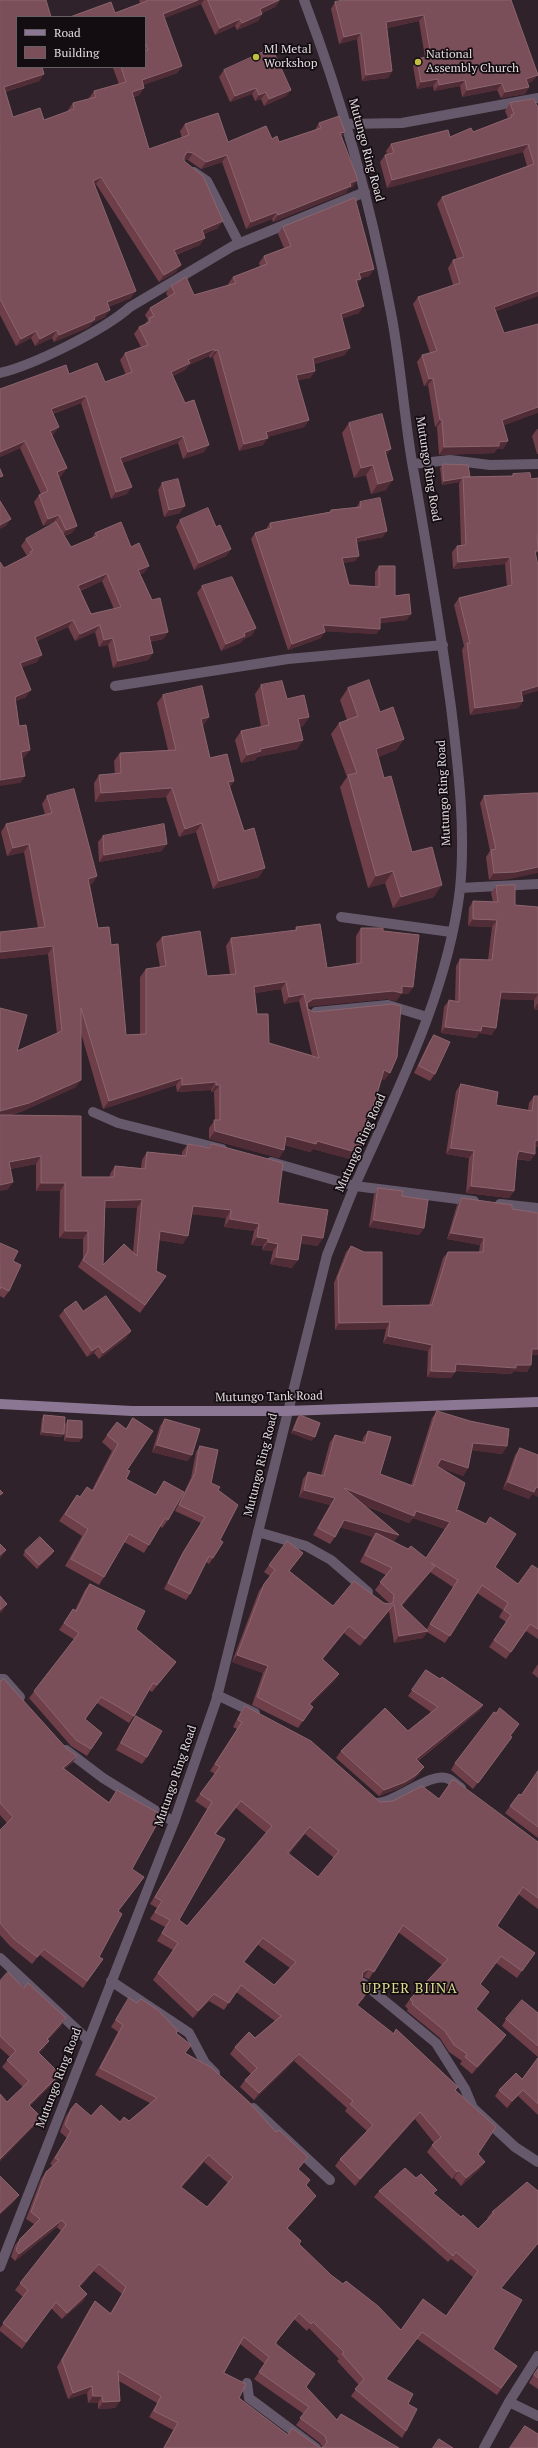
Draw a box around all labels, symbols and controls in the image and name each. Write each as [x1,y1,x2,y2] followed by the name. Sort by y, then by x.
[16,16,146,68] legend
[54,25,81,40] text: Road
[264,43,318,71] place label: Ml Metal Workshop
[54,45,99,60] text: Building
[426,48,519,76] place label: National Assembly Church
[251,52,261,62] marker: Ml Metal Workshop
[413,57,423,67] marker: National Assembly Church
[345,97,387,203] street label: Mutungo Ring Road
[413,416,443,522] street label: Mutungo Ring Road
[434,740,454,846] street label: Mutungo Ring Road
[333,1092,389,1194] street label: Mutungo Ring Road
[215,1389,323,1405] street label: Mutungo Tank Road
[241,1412,281,1518] street label: Mutungo Ring Road
[152,1724,200,1828] street label: Mutungo Ring Road
[362,1981,458,1997] district label: UPPER BIINA
[33,2026,85,2130] street label: Mutungo Ring Road

